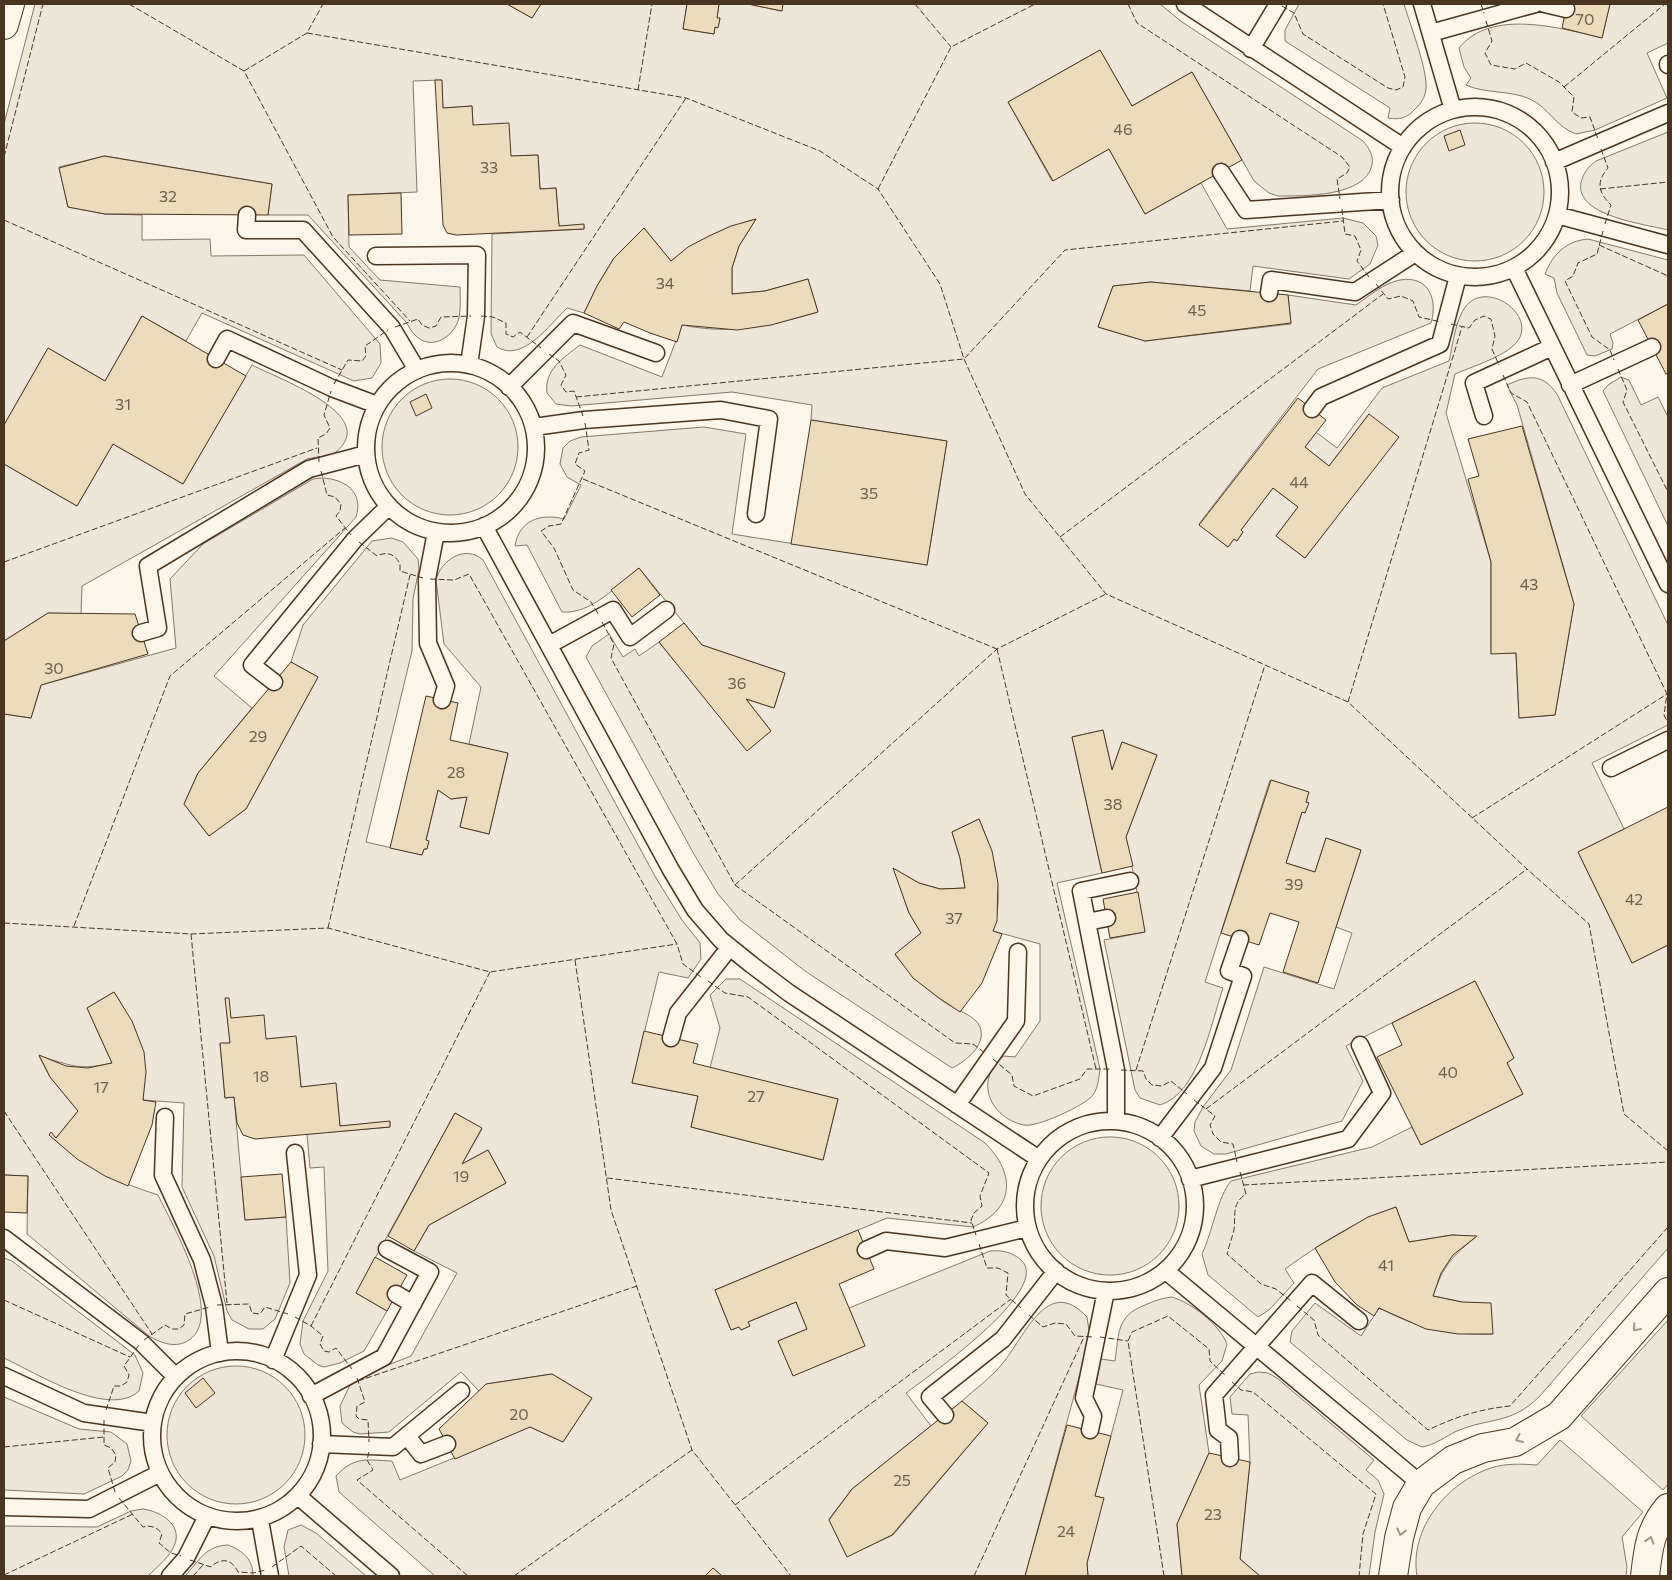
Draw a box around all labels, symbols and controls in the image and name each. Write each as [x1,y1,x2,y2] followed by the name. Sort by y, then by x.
[1576,9,1594,28] house number: 70
[1113,119,1133,138] house number: 46
[480,157,498,176] house number: 33
[159,186,177,205] house number: 32
[656,273,675,292] house number: 34
[1188,300,1206,319] house number: 45
[115,394,131,413] house number: 31
[1289,472,1309,491] house number: 44
[860,483,878,502] house number: 35
[1520,574,1538,593] house number: 43
[44,658,64,677] house number: 30
[728,673,746,692] house number: 36
[249,726,267,745] house number: 29
[447,762,465,781] house number: 28
[1104,794,1122,813] house number: 38
[1285,874,1303,893] house number: 39
[1625,889,1643,908] house number: 42
[945,908,963,927] house number: 37
[1438,1062,1458,1081] house number: 40
[253,1066,269,1085] house number: 18
[93,1077,109,1096] house number: 17
[747,1086,765,1105] house number: 27
[453,1166,469,1185] house number: 19
[1378,1255,1394,1274] house number: 41
[1633,1323,1642,1332] one-way arrow
[509,1404,529,1423] house number: 20
[1515,1432,1524,1443] one-way arrow
[893,1470,911,1489] house number: 25
[1204,1504,1222,1523] house number: 23
[1057,1521,1075,1540] house number: 24
[1396,1527,1407,1536] one-way arrow
[1645,1536,1655,1545] one-way arrow

